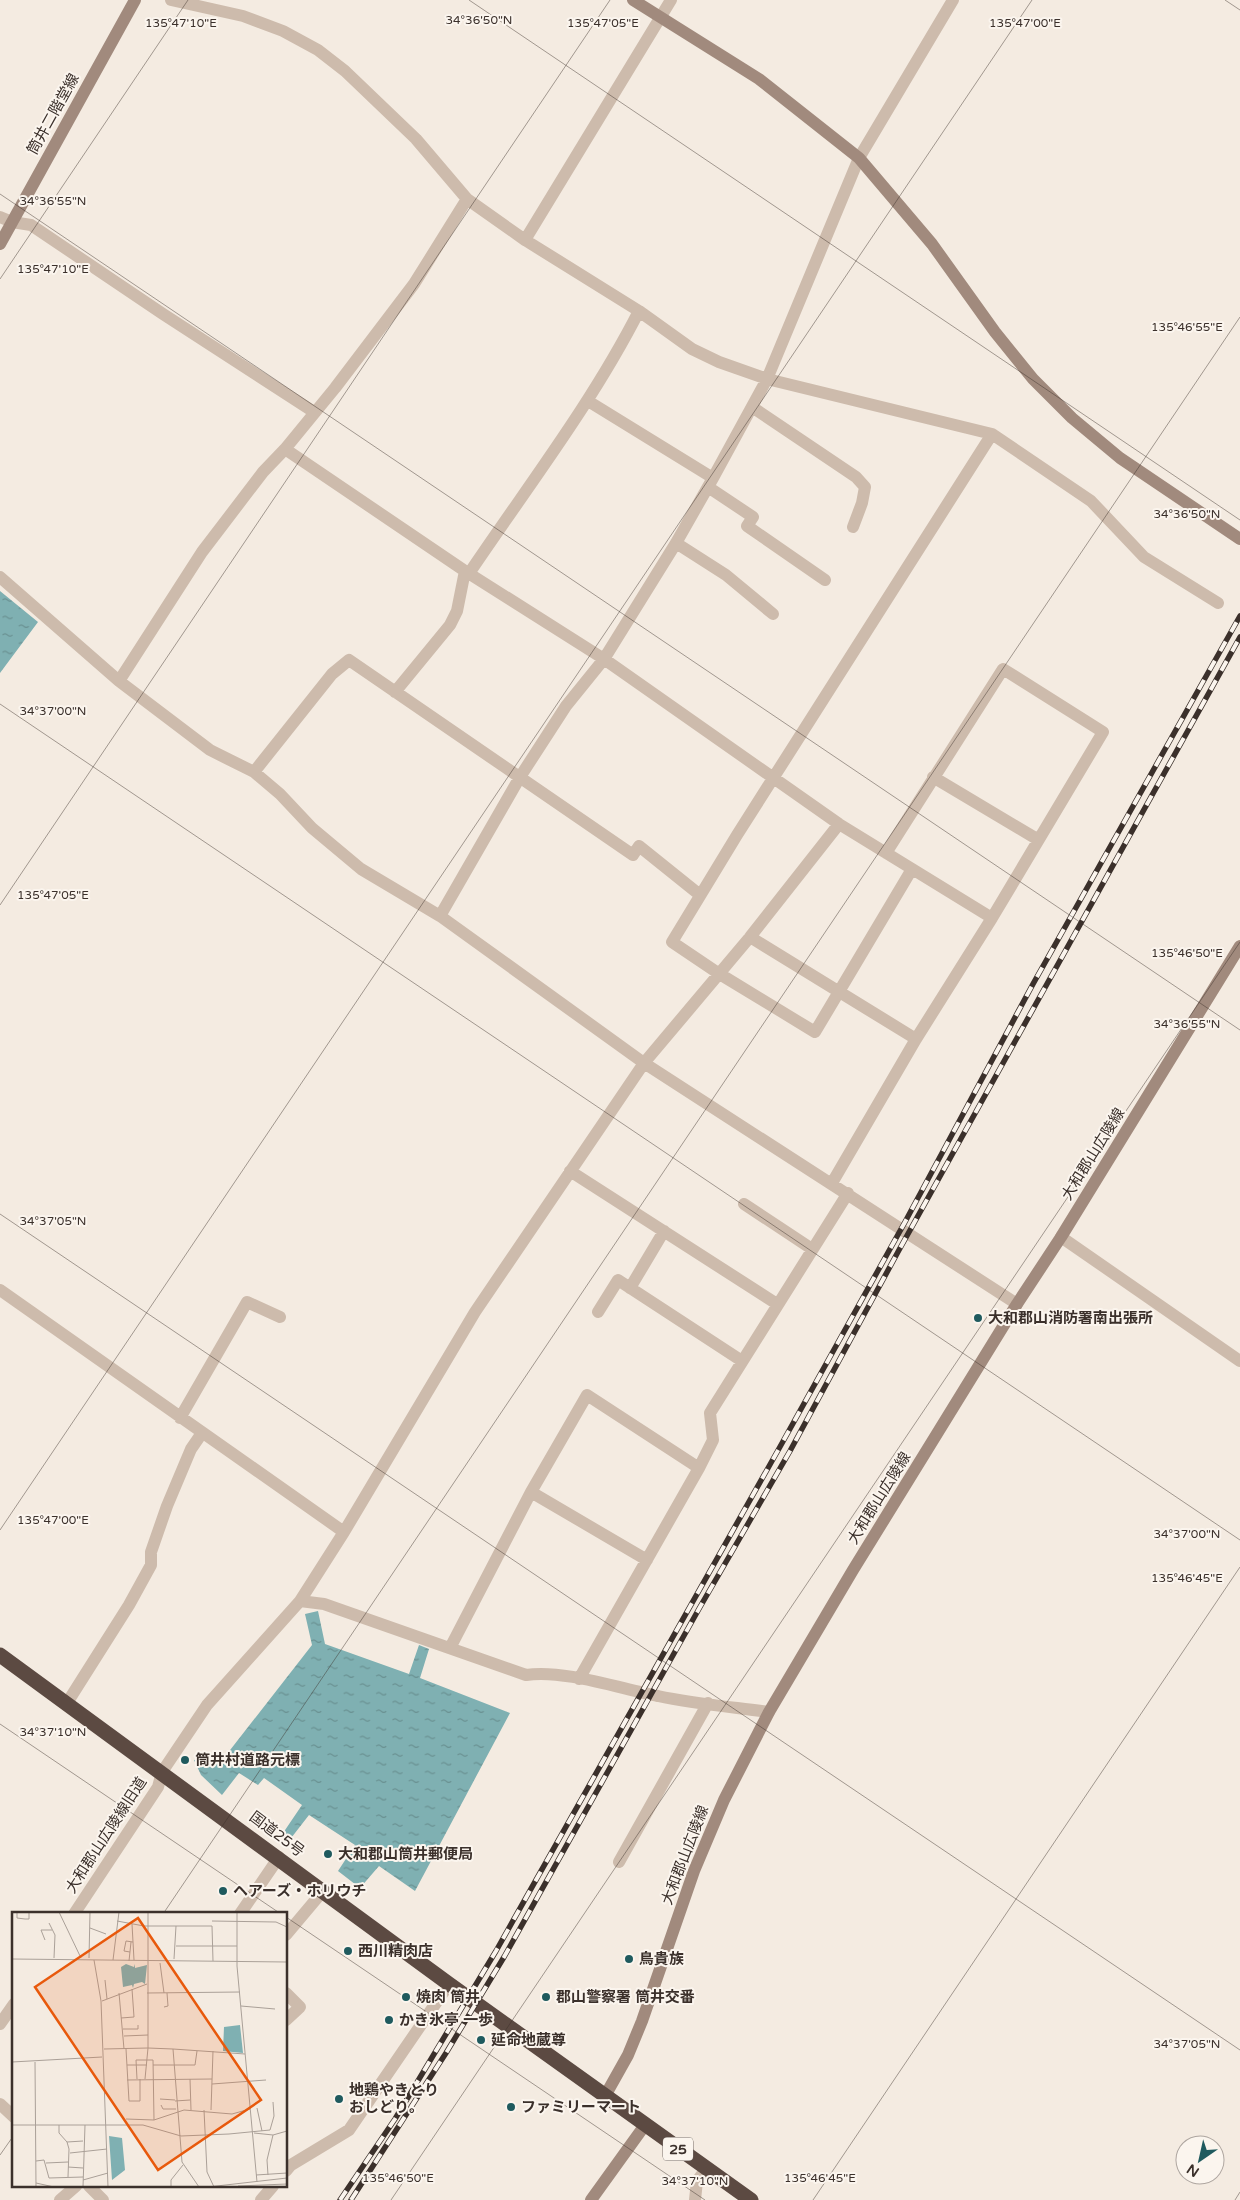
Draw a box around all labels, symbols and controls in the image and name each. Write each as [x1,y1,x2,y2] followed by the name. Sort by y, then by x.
[446,13,513,27] text: 34°36'50"N
[145,16,217,30] text: 135°47'10"E
[567,16,639,30] text: 135°47'05"E
[989,16,1061,30] text: 135°47'00"E
[23,70,83,158] street label: 筒井二階堂線
[20,194,87,208] text: 34°36'55"N
[17,262,89,276] text: 135°47'10"E
[1151,320,1223,334] text: 135°46'55"E
[1154,507,1221,521] text: 34°36'50"N
[20,704,87,718] text: 34°37'00"N
[17,888,89,902] text: 135°47'05"E
[1151,946,1223,960] text: 135°46'50"E
[1154,1017,1221,1031] text: 34°36'55"N
[1058,1105,1128,1203] street label: 大和郡山広陵線
[20,1214,87,1228] text: 34°37'05"N
[988,1309,1153,1327] place label: 大和郡山消防署南出張所
[972,1312,984,1324] marker: 大和郡山消防署南出張所
[844,1449,914,1547] street label: 大和郡山広陵線
[17,1513,89,1527] text: 135°47'00"E
[1154,1527,1221,1541] text: 34°37'00"N
[1151,1571,1223,1585] text: 135°46'45"E
[20,1725,87,1739] text: 34°37'10"N
[195,1751,300,1769] place label: 筒井村道路元標
[179,1754,191,1766] marker: 筒井村道路元標
[62,1773,150,1897] street label: 大和郡山広陵線旧道
[658,1803,712,1907] street label: 大和郡山広陵線
[246,1808,308,1860] street label: 国道25号
[338,1845,473,1863] place label: 大和郡山筒井郵便局
[322,1848,334,1860] marker: 大和郡山筒井郵便局
[233,1882,366,1900] place label: ヘアーズ・ホリウチ
[217,1885,229,1897] marker: ヘアーズ・ホリウチ
[12,1912,288,2188] inset map
[358,1942,433,1960] place label: 西川精肉店
[342,1945,354,1957] marker: 西川精肉店
[639,1950,684,1968] place label: 鳥貴族
[623,1953,635,1965] marker: 鳥貴族
[416,1988,480,2006] place label: 焼肉 筒井
[556,1988,695,2006] place label: 郡山警察署 筒井交番
[400,1991,412,2003] marker: 焼肉 筒井
[540,1991,552,2003] marker: 郡山警察署 筒井交番
[399,2011,493,2029] place label: かき氷亭 一歩
[383,2014,395,2026] marker: かき氷亭 一歩
[491,2031,566,2049] place label: 延命地蔵尊
[475,2034,487,2046] marker: 延命地蔵尊
[1154,2037,1221,2051] text: 34°37'05"N
[349,2081,439,2116] place label: 地鶏やきとり おしどり。
[333,2093,345,2105] marker: 地鶏やきとり おしどり。
[521,2098,641,2116] place label: ファミリーマート
[505,2101,517,2113] marker: ファミリーマート
[1175,2135,1225,2185] north arrow
[663,2138,693,2160] road number: 25
[1184,2160,1202,2181] text: N
[362,2171,434,2185] text: 135°46'50"E
[784,2171,856,2185] text: 135°46'45"E
[662,2174,729,2188] text: 34°37'10"N

